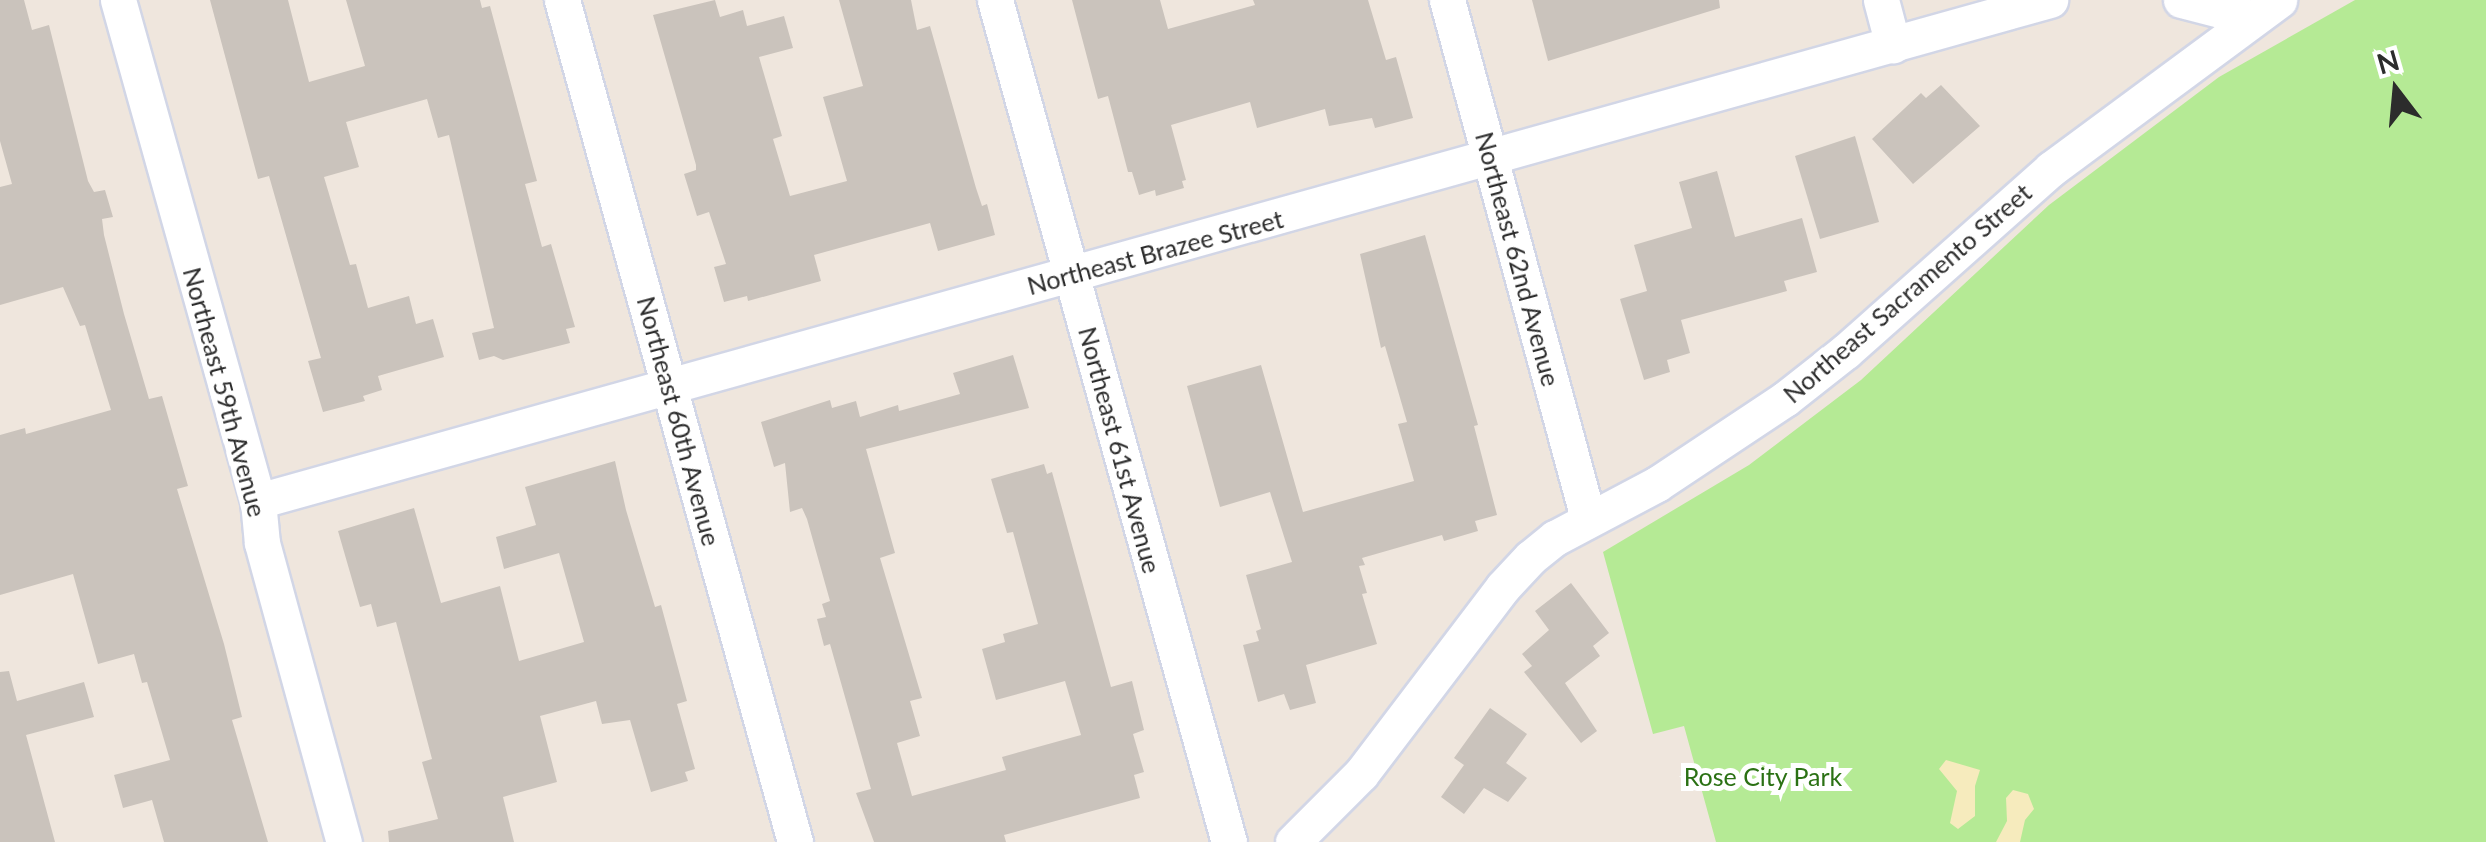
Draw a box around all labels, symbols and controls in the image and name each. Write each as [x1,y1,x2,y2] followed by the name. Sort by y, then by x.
[2346,40,2446,140] north arrow
[2373,42,2403,80] text: N
[1470,128,1566,390] street label: Northeast 62nd Avenue
[1777,177,2037,409] street label: Northeast Sacramento Street
[1024,203,1286,301] street label: Northeast Brazee Street
[177,264,273,520] street label: Northeast 59th Avenue
[631,293,727,549] street label: Northeast 60th Avenue
[1073,323,1167,577] street label: Northeast 61st Avenue
[1683,761,1843,791] park label: Rose City Park

